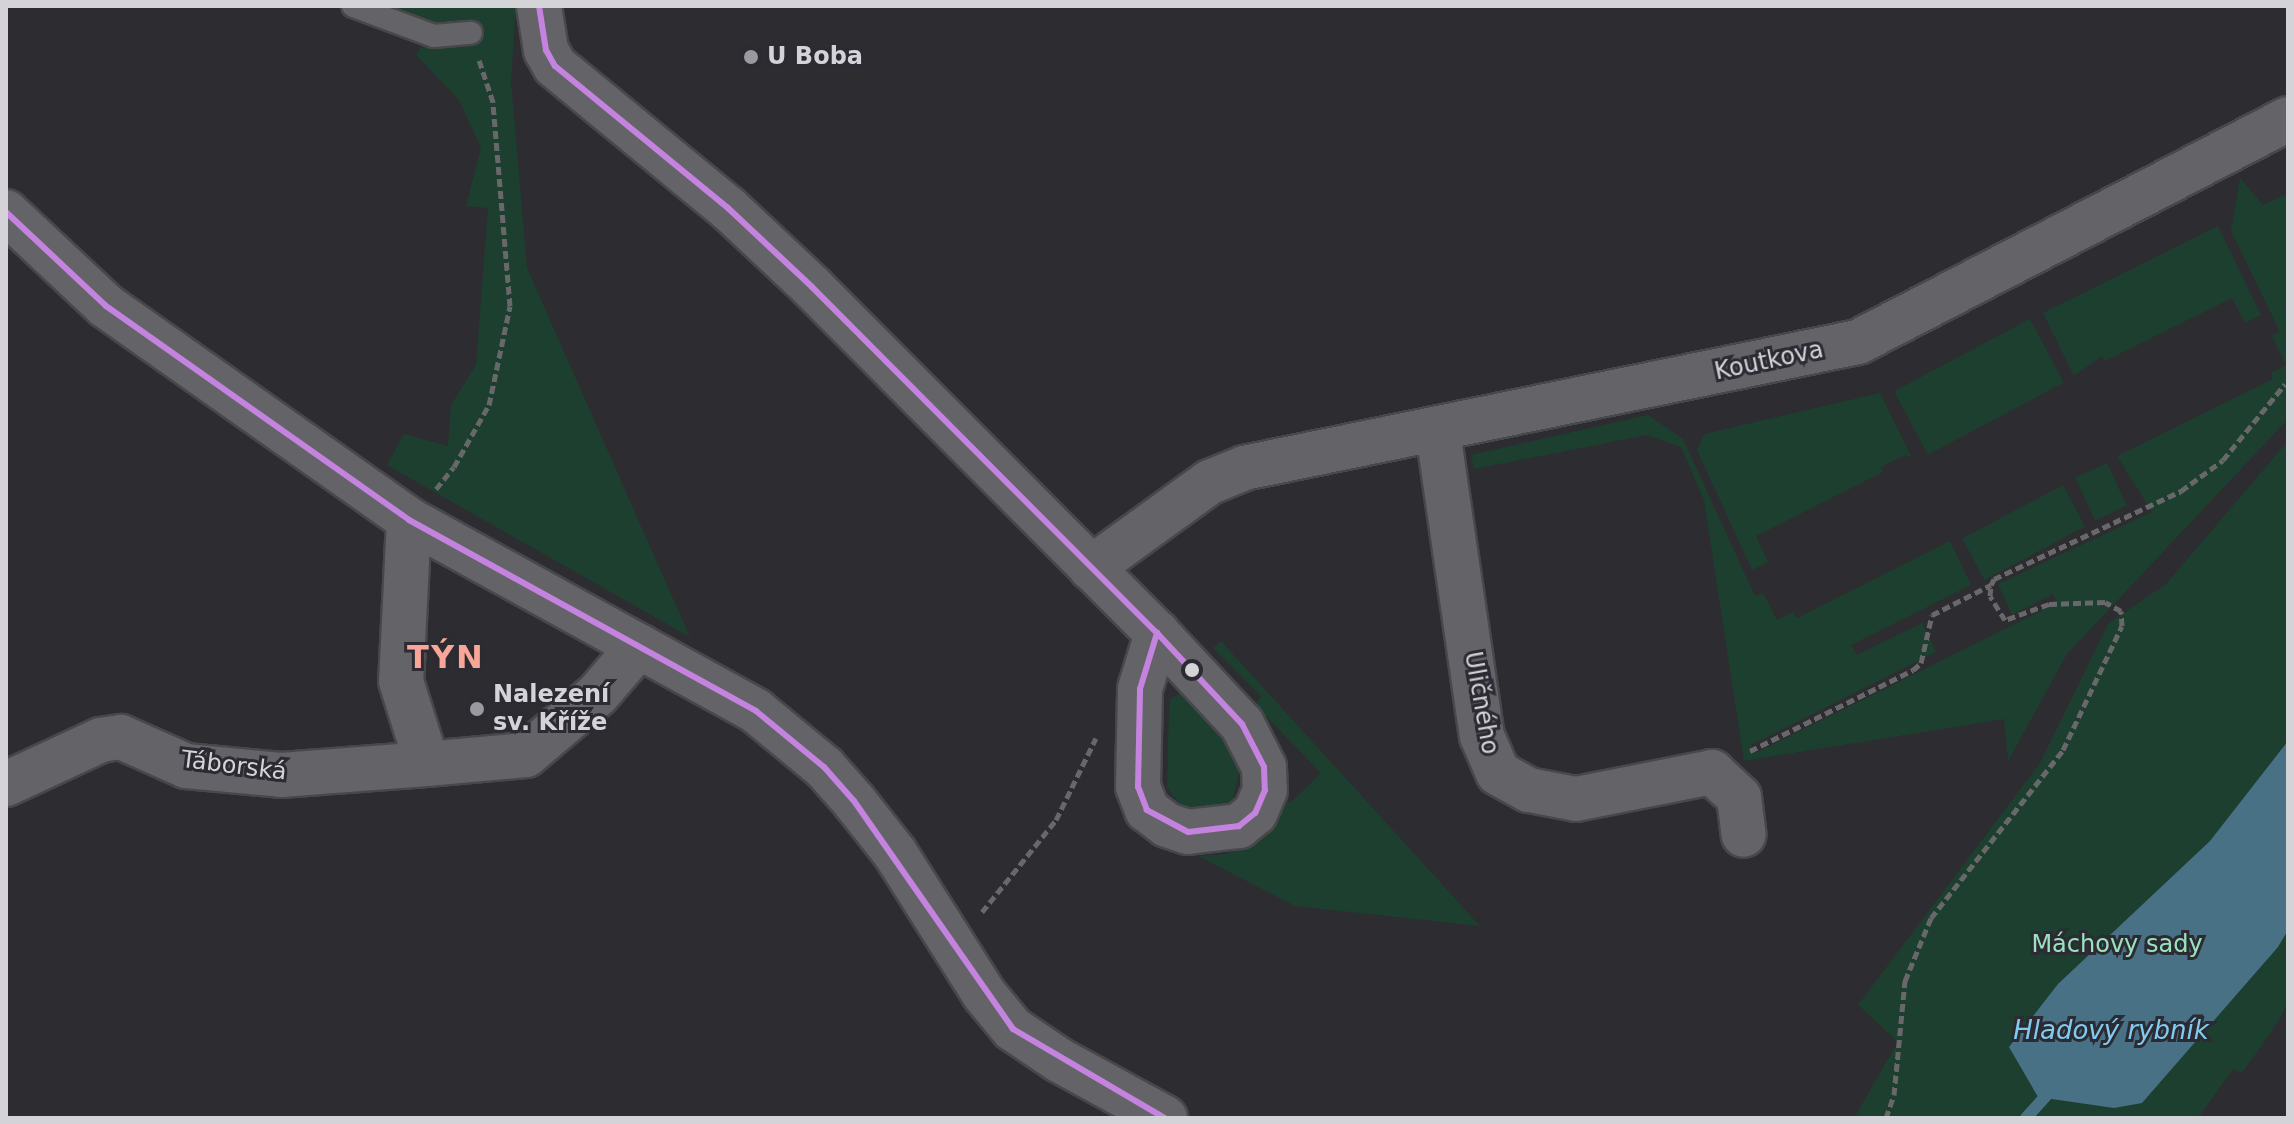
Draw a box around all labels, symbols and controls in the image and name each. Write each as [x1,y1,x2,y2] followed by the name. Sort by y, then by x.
[767,43,863,71] place label: U Boba
[742,48,760,66] marker: U Boba
[1712,335,1826,387] street label: Koutkova
[407,638,485,676] district label: TÝN
[1458,649,1504,757] street label: Uličného
[1184,662,1200,678] unlabelled marker
[493,681,609,737] place label: Nalezení sv. Kříže
[468,700,486,718] marker: Nalezení sv. Kříže
[180,745,288,787] street label: Táborská
[2031,931,2203,959] park label: Máchovy sady
[2013,1015,2209,1047] water label: Hladový rybník

